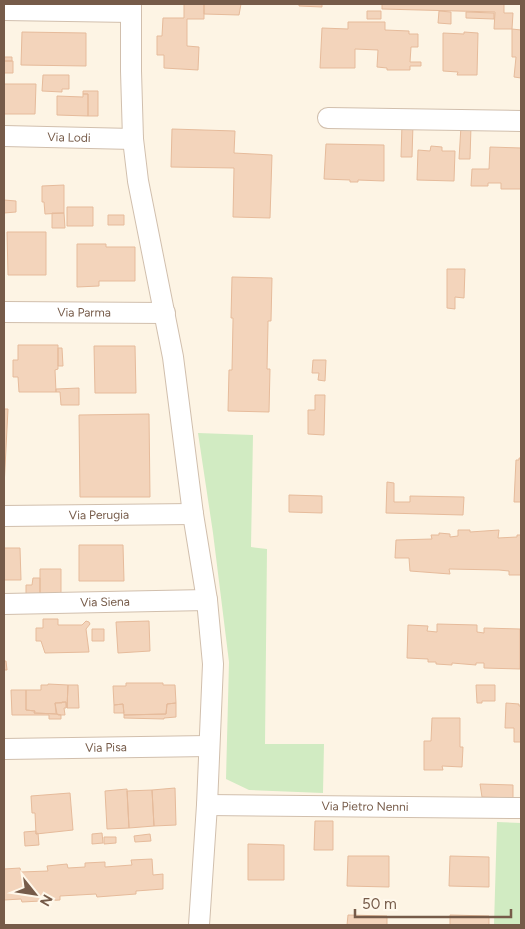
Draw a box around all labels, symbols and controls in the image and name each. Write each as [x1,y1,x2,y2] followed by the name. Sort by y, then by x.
[47,130,91,145] street label: Via Lodi
[57,305,111,320] street label: Via Parma
[69,508,129,522] street label: Via Perugia
[80,595,130,609] street label: Via Siena
[85,740,127,755] street label: Via Pisa
[321,799,409,814] street label: Via Pietro Nenni
[10,869,60,919] north arrow
[355,886,511,918] scale bar
[36,891,56,909] text: N
[362,895,397,913] text: 50 m

